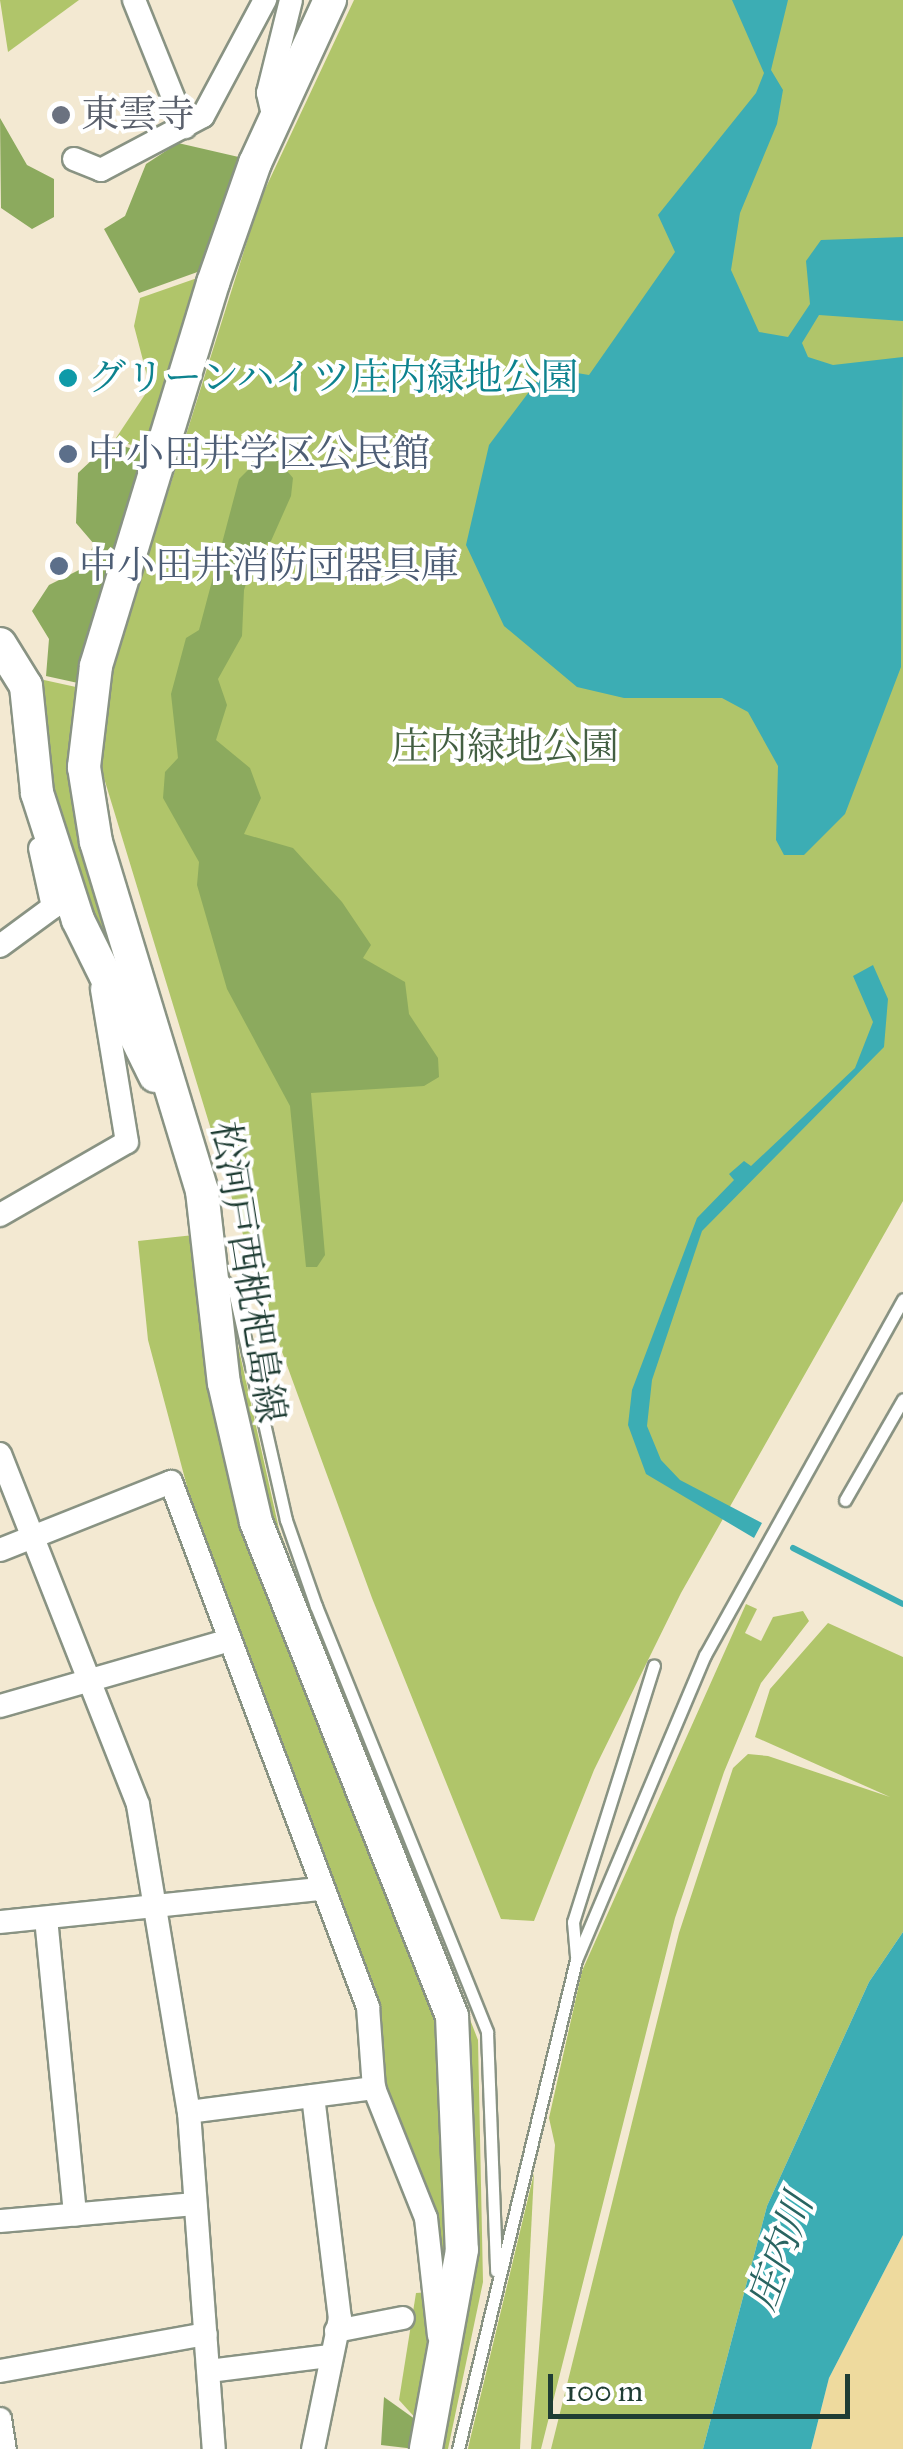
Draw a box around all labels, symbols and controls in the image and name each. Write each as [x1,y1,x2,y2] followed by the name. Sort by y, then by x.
[81,92,195,138] place label: 東雲寺
[50,104,72,126] marker: 東雲寺
[88,355,582,401] place label: グリーンハイツ庄内緑地公園
[57,367,79,389] marker: グリーンハイツ庄内緑地公園
[88,431,430,477] place label: 中小田井学区公民館
[57,443,79,465] marker: 中小田井学区公民館
[79,543,459,589] place label: 中小田井消防団器具庫
[48,555,70,577] marker: 中小田井消防団器具庫
[391,724,619,770] park label: 庄内緑地公園
[202,1118,294,1426] street label: 松河戸西枇杷島線
[737,2187,823,2317] water label: 庄内川
[553,2354,856,2416] scale bar
[565,2373,643,2409] text: 100 m

